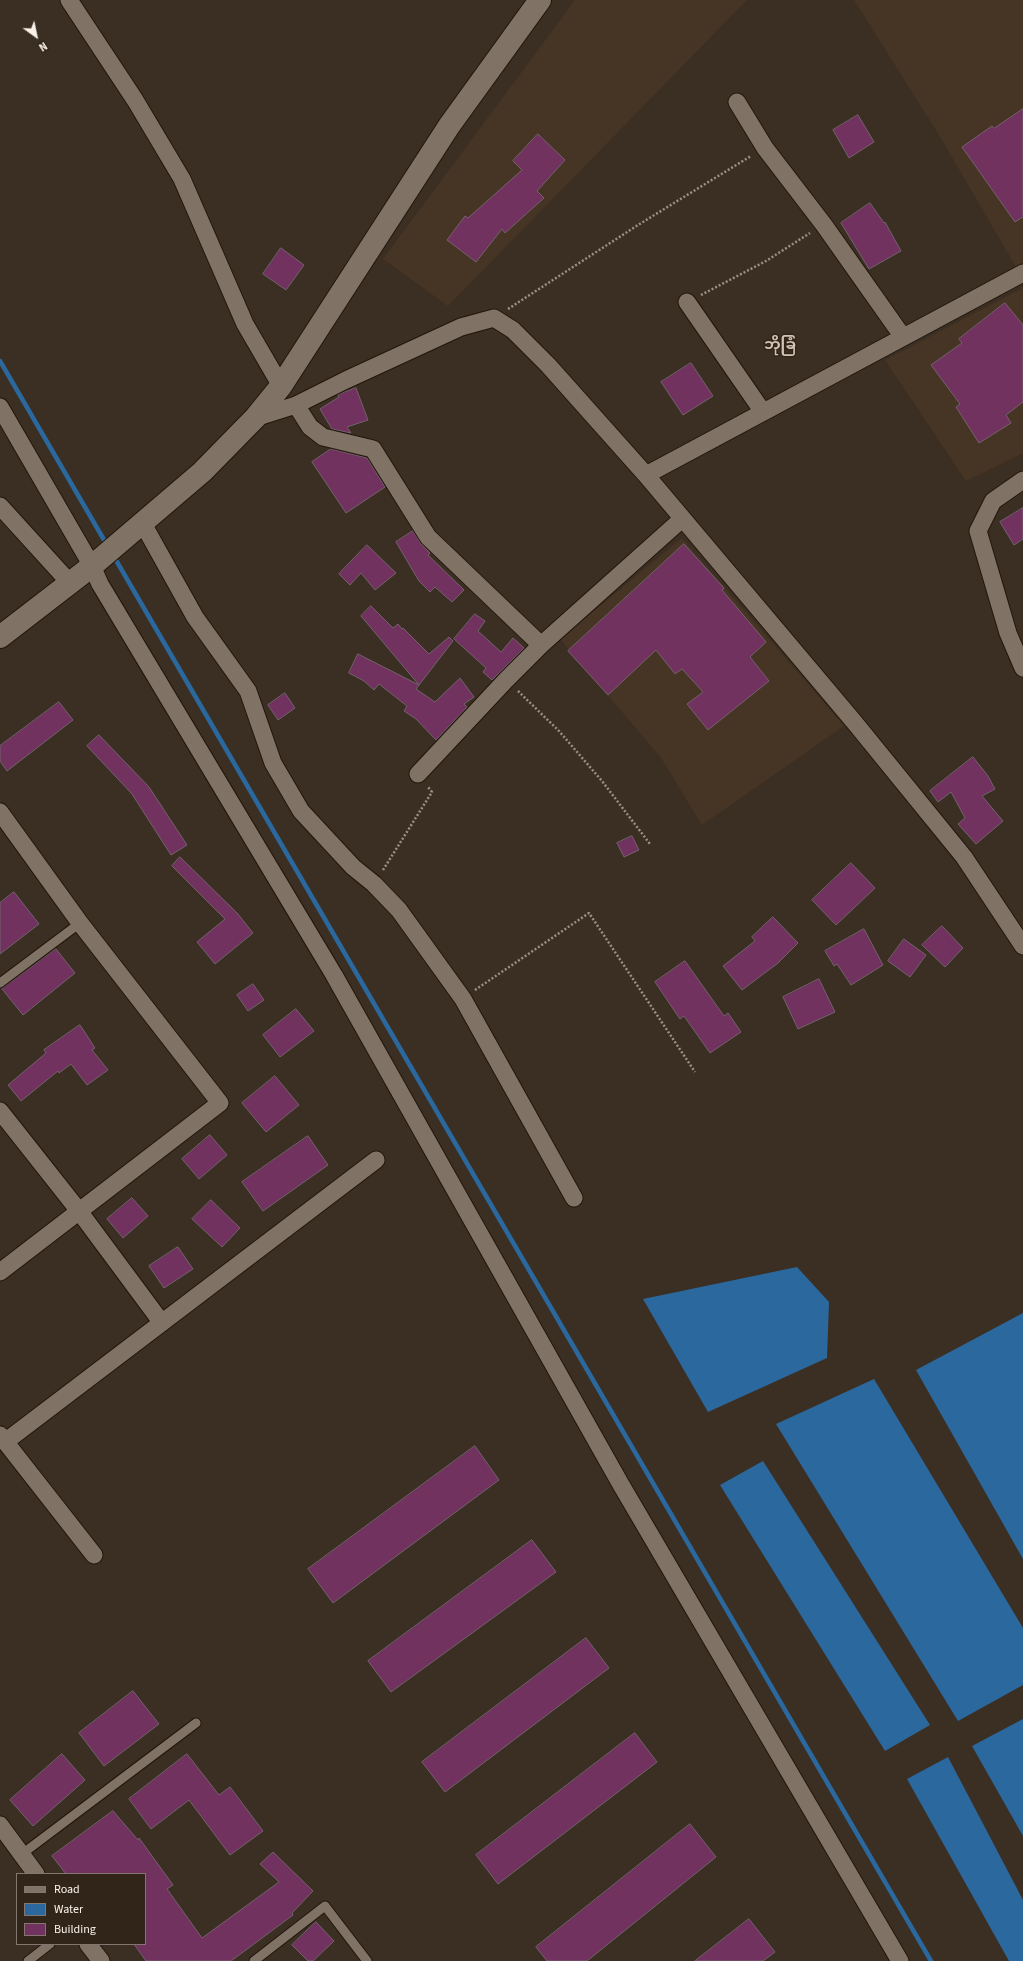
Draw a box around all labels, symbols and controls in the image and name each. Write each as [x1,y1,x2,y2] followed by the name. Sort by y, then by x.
[16,16,56,56] north arrow
[36,38,50,55] text: N
[764,337,796,355] district label: ဘိုခြံ
[16,1873,146,1945] legend
[54,1881,80,1898] text: Road
[54,1901,83,1918] text: Water
[54,1921,96,1938] text: Building

